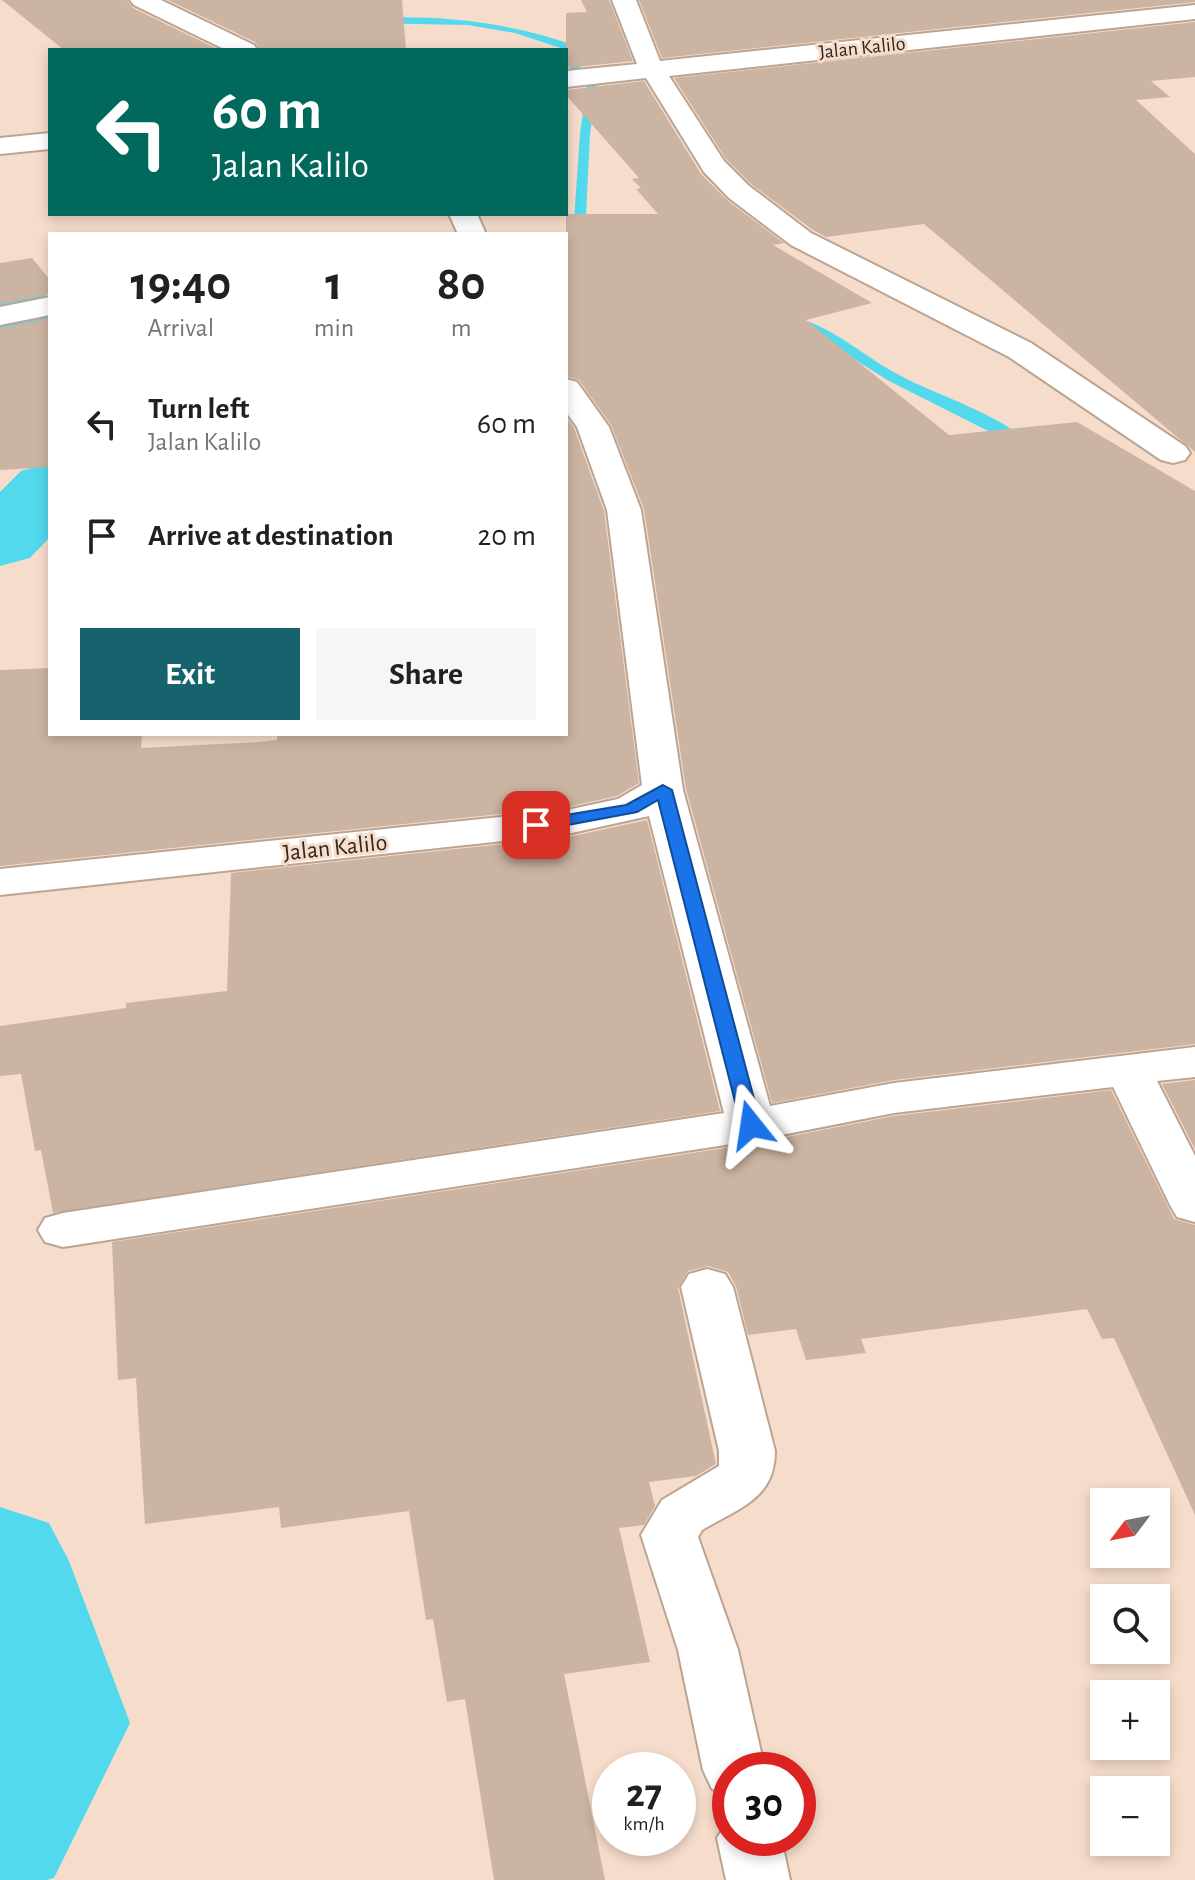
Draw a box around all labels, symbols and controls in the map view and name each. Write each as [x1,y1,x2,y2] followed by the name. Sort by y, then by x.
[818,33,906,62] street label: Jalan Kalilo
[80,80,184,184] icon: left
[212,83,322,139] text: 60 m
[212,148,369,184] text: Jalan Kalilo
[131,261,231,309] text: 19:40
[325,261,343,309] text: 1
[437,261,485,309] text: 80
[147,315,214,341] text: Arrival
[314,315,354,341] text: min
[451,315,472,341] text: m
[148,394,249,424] text: Turn left
[80,402,124,446] icon: left
[477,409,536,439] text: 60 m
[148,429,261,455] text: Jalan Kalilo
[80,514,124,558] icon: arrive
[148,521,394,551] text: Arrive at destination
[478,521,536,551] text: 20 m
[80,628,300,720] button: Exit
[316,628,536,720] button: Share
[502,791,570,859] pin
[514,803,558,847] icon: arrive
[282,831,388,865] street label: Jalan Kalilo
[709,1083,793,1167] position arrow
[1090,1488,1170,1568] north arrow
[1090,1488,1170,1856] map controls
[1090,1584,1170,1664] button: search
[1090,1680,1170,1760] button: +
[712,1752,816,1856] speed limit sign: 30
[626,1774,662,1814] text: 27
[1090,1776,1170,1856] button: −
[623,1814,665,1834] text: km/h

